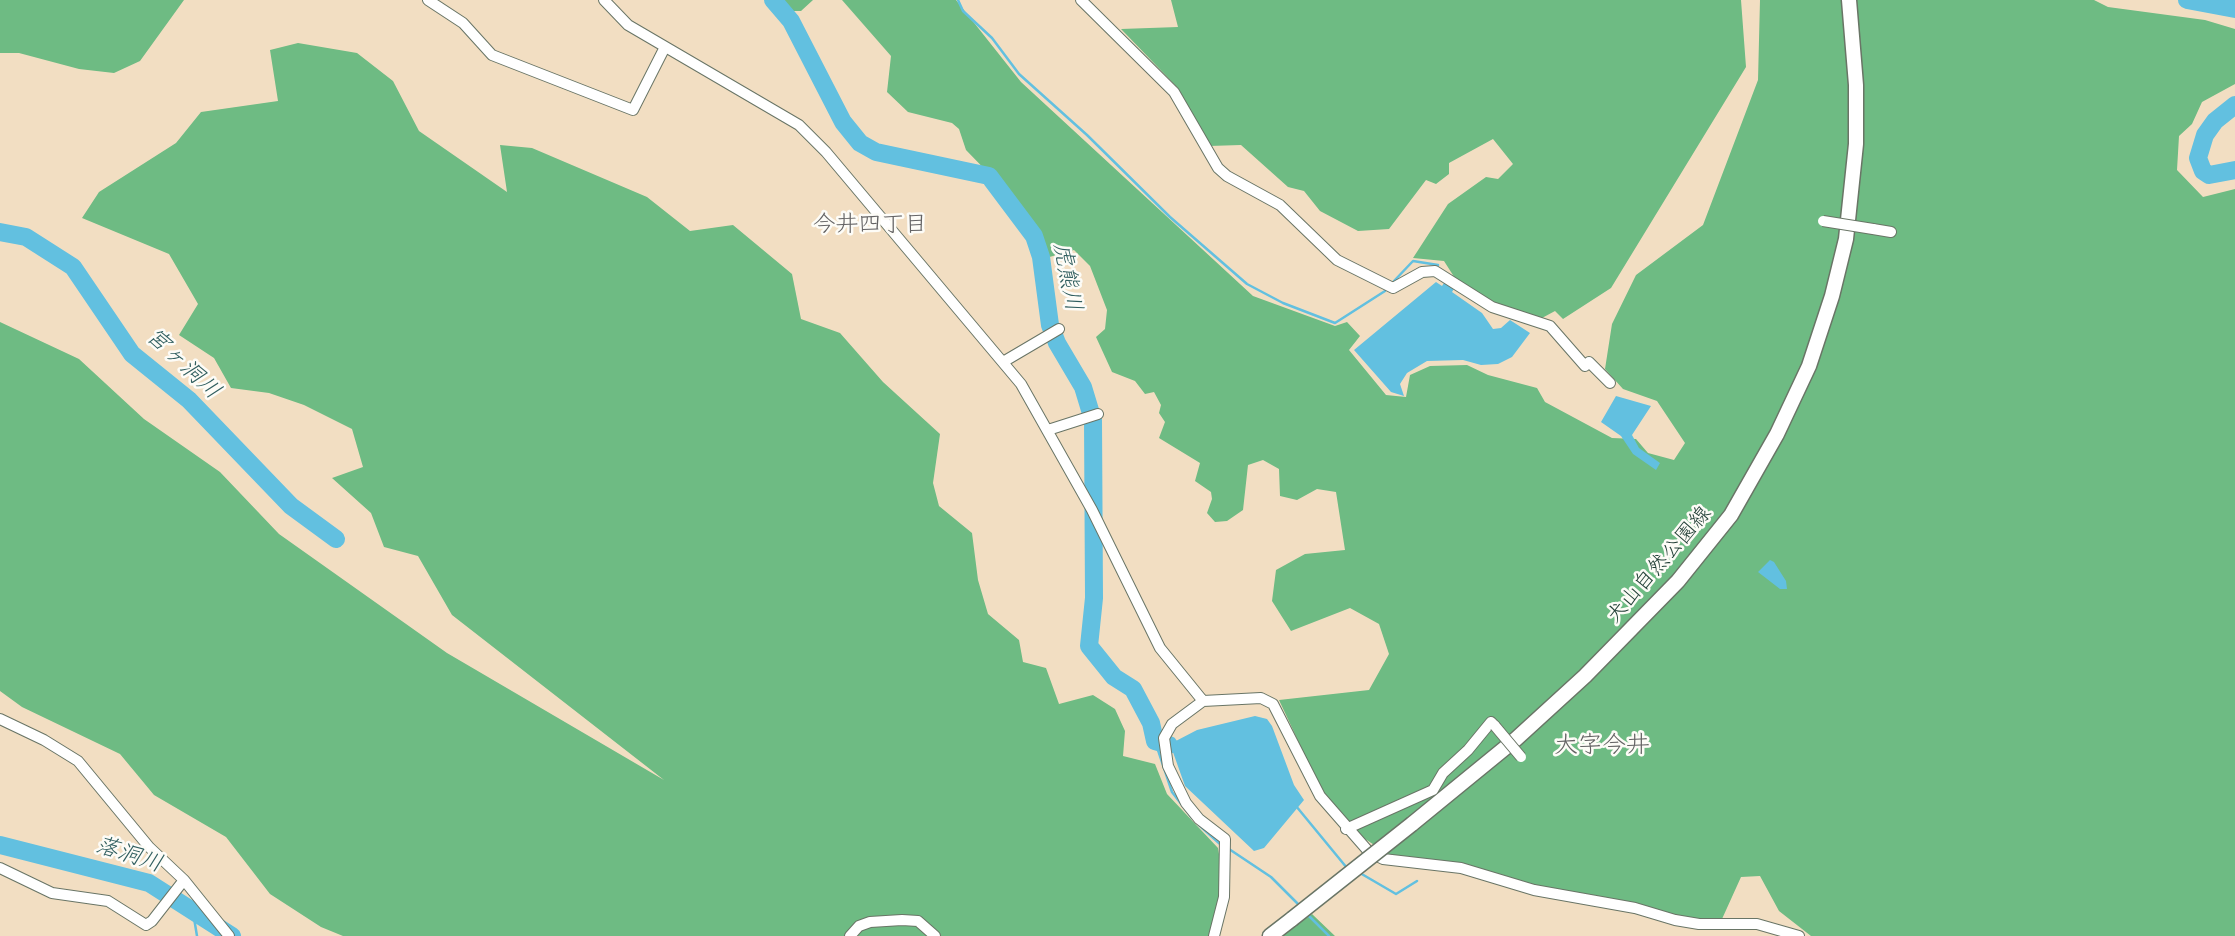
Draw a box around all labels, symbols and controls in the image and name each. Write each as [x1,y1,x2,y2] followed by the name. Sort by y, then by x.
[813,211,927,239] district label: 今井四丁目
[1047,241,1087,313] water label: 虎熊川
[140,323,226,405] water label: 宮ヶ洞川
[1601,501,1717,629] street label: 犬山自然公園線
[1554,732,1650,760] district label: 大字今井
[92,831,166,879] water label: 落洞川

